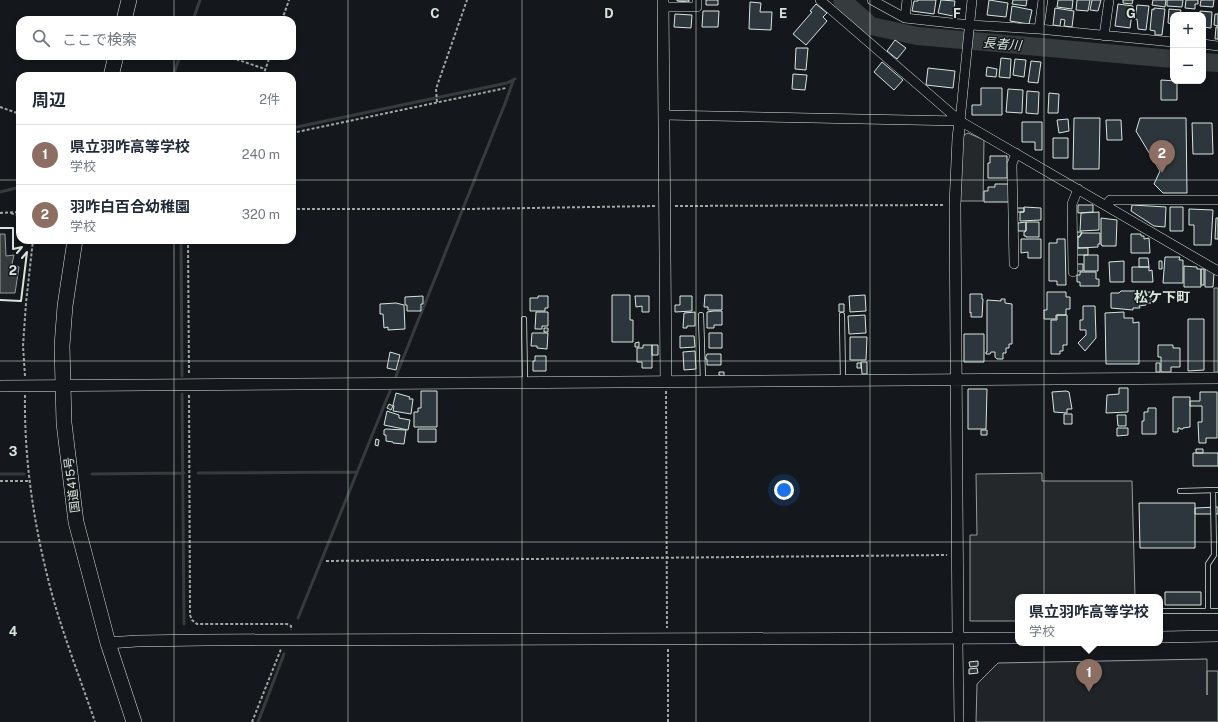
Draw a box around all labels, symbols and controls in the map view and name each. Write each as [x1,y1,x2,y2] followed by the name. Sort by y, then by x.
[430,6,440,21] text: C
[604,6,614,21] text: D
[779,6,787,21] text: E
[953,6,961,21] text: F
[1126,6,1136,21] text: G
[1170,12,1206,84] map controls
[1170,12,1206,48] button: +
[16,16,296,60] search box
[30,27,52,49] icon: search
[62,31,137,48] text: ここで検索
[982,35,1024,53] water label: 長者川
[1170,48,1206,84] button: −
[32,90,66,110] text: 周辺
[259,92,280,107] text: 2件
[70,138,190,155] text: 県立羽咋高等学校
[1149,140,1175,173] pin: 2
[42,147,48,162] text: 1
[242,147,280,162] text: 240 m
[70,159,96,174] text: 学校
[70,198,190,215] text: 羽咋白百合幼稚園
[41,207,49,222] text: 2
[242,207,280,222] text: 320 m
[70,219,96,234] text: 学校
[9,263,17,278] text: 2
[1134,289,1190,305] district label: 松ケ下町
[9,444,18,459] text: 3
[62,456,82,514] street label: 国道415号
[774,480,794,500] your location
[1015,594,1163,646] popup
[1029,603,1149,620] text: 県立羽咋高等学校
[9,624,18,639] text: 4
[1029,624,1055,639] text: 学校
[1076,659,1102,692] pin: 1

